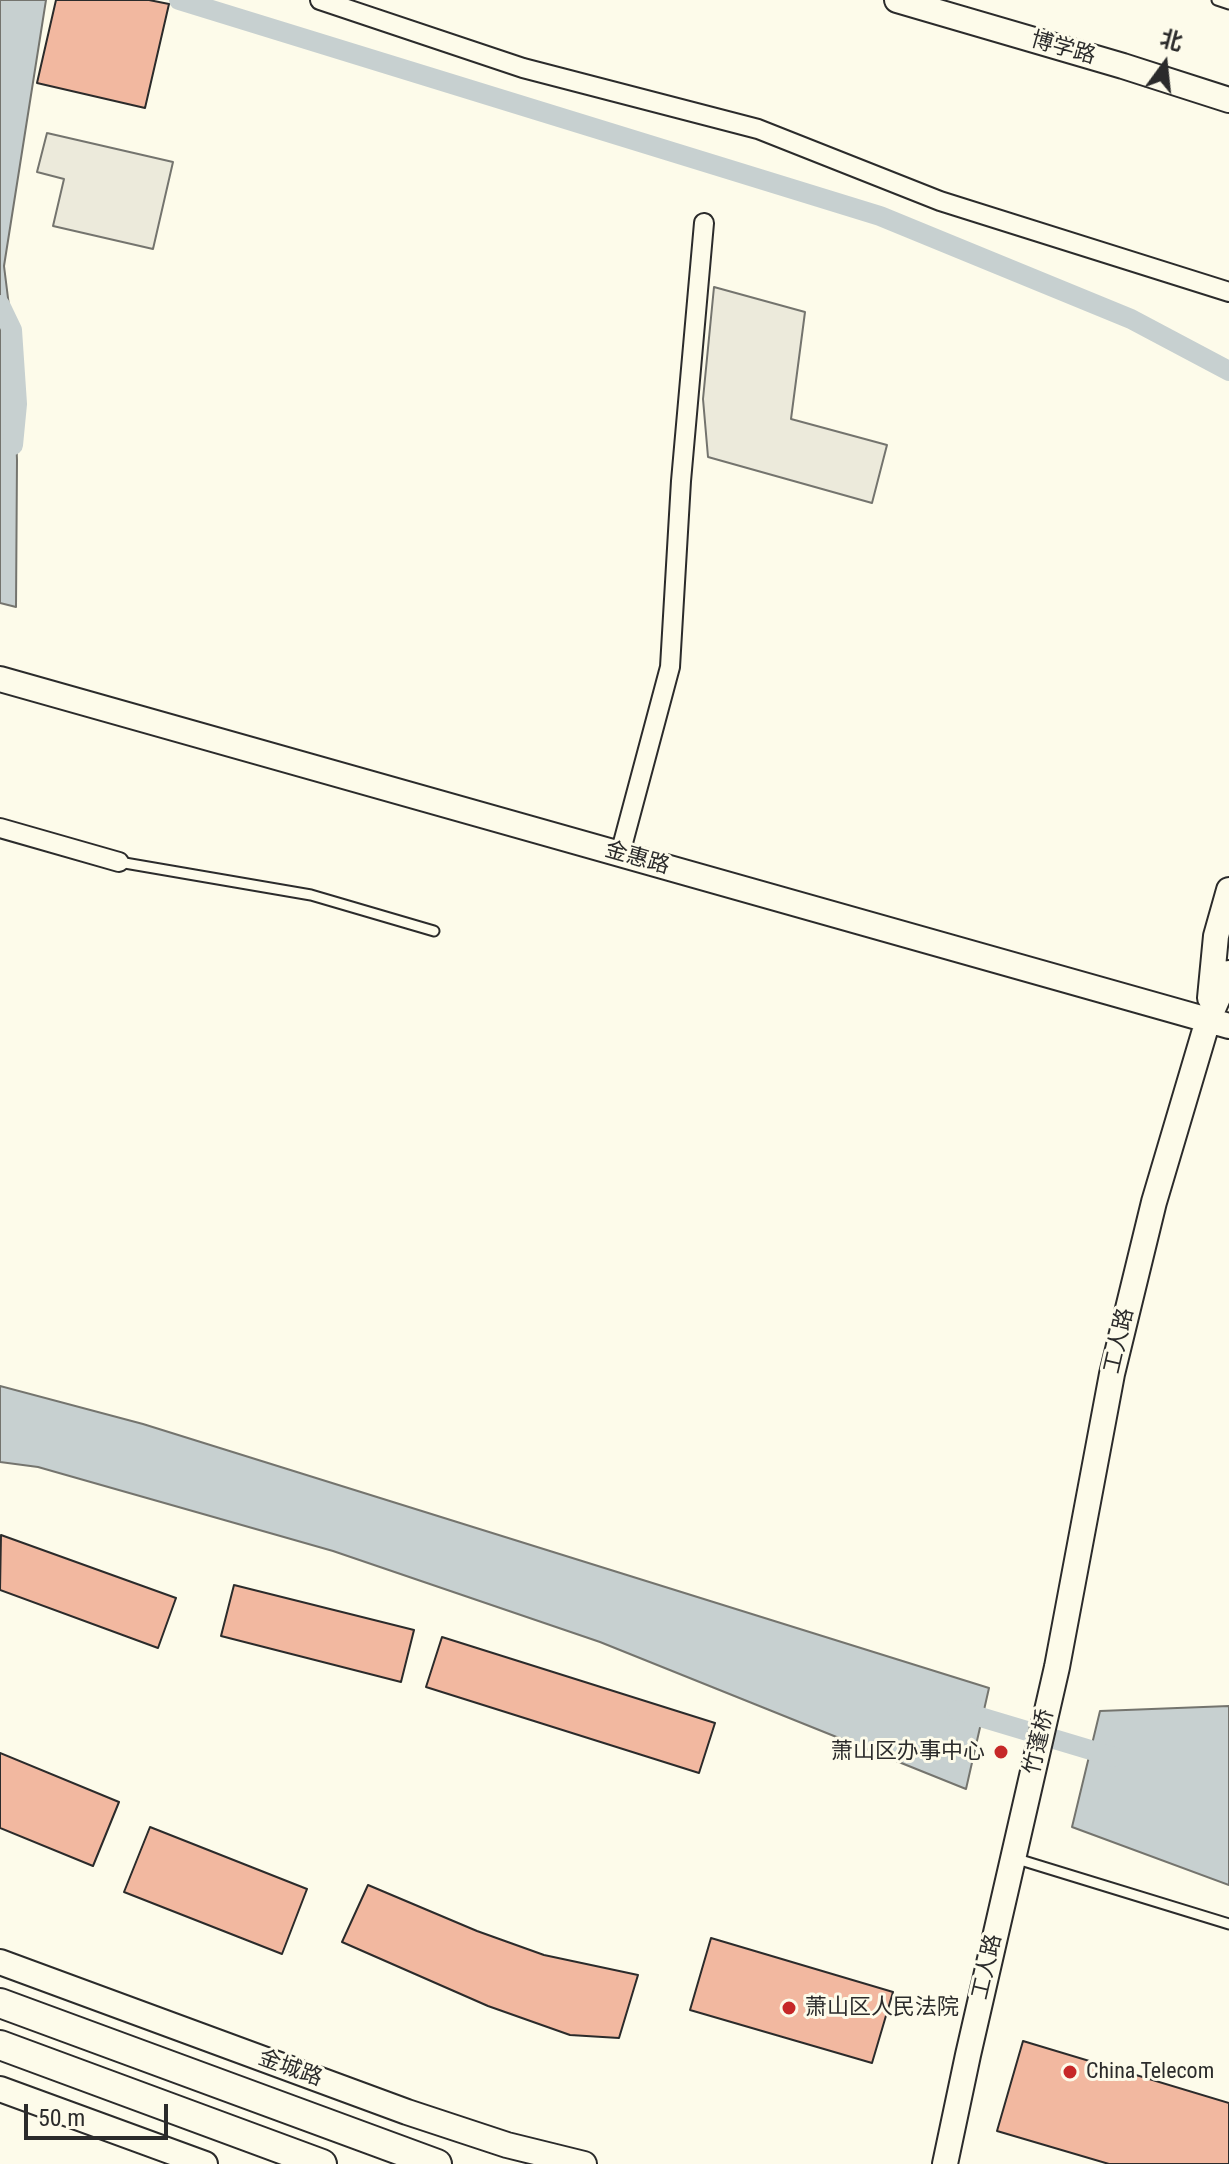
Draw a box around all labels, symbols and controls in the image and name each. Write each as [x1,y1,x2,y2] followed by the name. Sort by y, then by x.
[1125,24,1205,104] north arrow
[1157,25,1185,55] text: 北
[1028,27,1098,71] street label: 博学路
[602,837,672,881] street label: 金惠路
[1100,1306,1140,1376] street label: 工人路
[1020,1707,1060,1777] street label: 竹蓬桥
[831,1739,985,1765] place label: 萧山区办事中心
[992,1743,1010,1761] marker: 萧山区办事中心
[968,1932,1008,2002] street label: 工人路
[805,1995,959,2021] place label: 萧山区人民法院
[780,1999,798,2017] marker: 萧山区人民法院
[254,2045,326,2093] street label: 金城路
[1086,2059,1214,2085] place label: China Telecom
[1061,2063,1079,2081] marker: China Telecom
[28,2088,172,2138] scale bar
[38,2104,85,2132] text: 50 m

